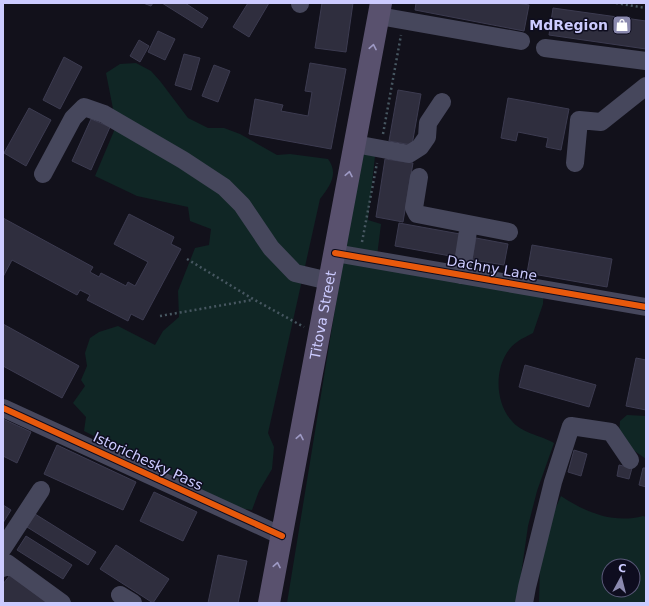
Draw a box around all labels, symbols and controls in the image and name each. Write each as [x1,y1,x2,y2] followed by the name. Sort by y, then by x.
[611,14,633,36] shop icon: MdRegion
[529,17,608,33] place label: MdRegion
[368,43,377,50] one-way arrow
[345,171,353,177] one-way arrow
[446,252,538,284] street label: Dachny Lane
[306,269,339,362] street label: Titova Street
[91,429,205,493] street label: Istorichesky Pass
[296,434,304,440] one-way arrow
[601,558,641,598] north arrow
[272,562,280,568] one-way arrow
[617,562,627,576] text: С

